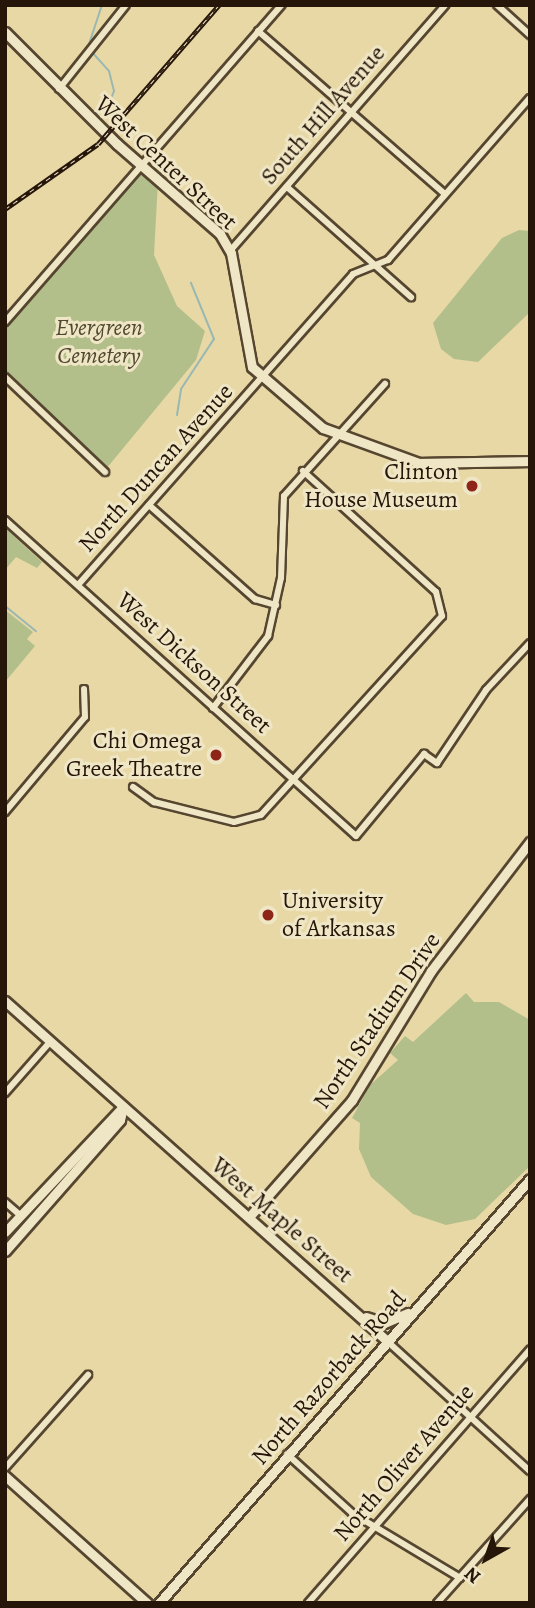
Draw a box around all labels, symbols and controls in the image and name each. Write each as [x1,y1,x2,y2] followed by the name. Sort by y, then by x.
[255,39,391,191] street label: South Hill Avenue
[89,90,243,236] street label: West Center Street
[55,314,143,370] park label: Evergreen Cemetery
[73,378,239,558] street label: North Duncan Avenue
[304,458,458,514] place label: Clinton House Museum
[464,478,480,494] marker: Clinton House Museum
[111,586,277,740] street label: West Dickson Street
[66,727,202,783] place label: Chi Omega Greek Theatre
[208,747,224,763] marker: Chi Omega Greek Theatre
[282,887,396,943] place label: University of Arkansas
[260,907,276,923] marker: University of Arkansas
[307,927,447,1115] street label: North Stadium Drive
[205,1151,359,1289] street label: West Maple Street
[246,1285,412,1471] street label: North Razorback Road
[328,1378,480,1548] street label: North Oliver Avenue
[451,1524,521,1594] north arrow
[459,1561,486,1589] text: N

